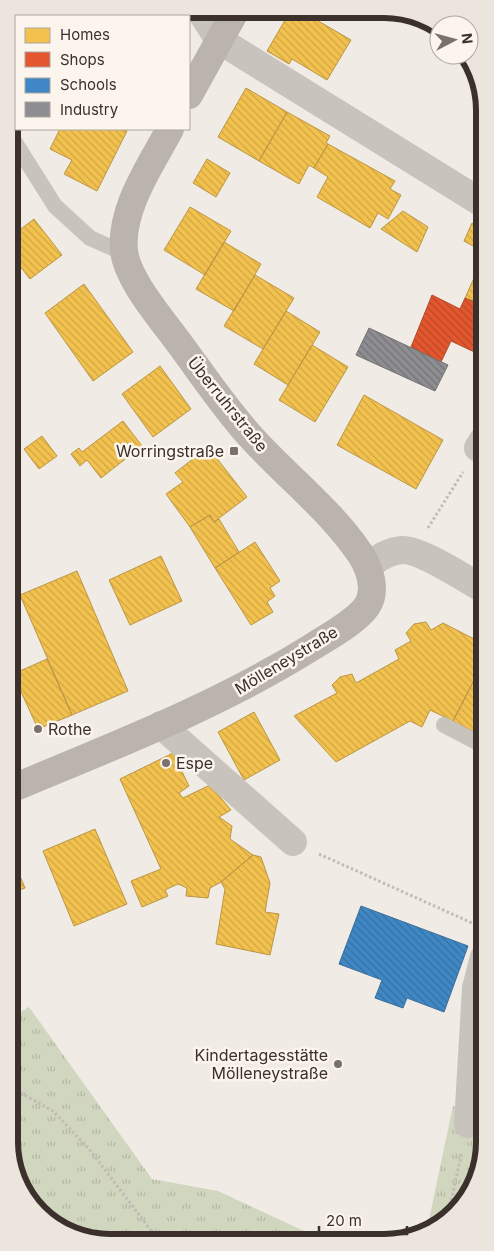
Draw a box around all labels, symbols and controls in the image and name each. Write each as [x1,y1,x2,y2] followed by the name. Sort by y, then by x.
[15,15,190,130] legend
[429,15,479,65] north arrow
[60,25,110,44] text: Homes
[458,32,476,45] text: N
[60,50,105,69] text: Shops
[60,75,117,94] text: Schools
[60,100,119,119] text: Industry
[184,353,272,455] street label: Überruhrstraße
[116,441,224,461] place label: Worringstraße
[228,445,240,457] marker: Worringstraße
[231,621,341,699] street label: Mölleneystraße
[48,719,92,739] place label: Rothe
[32,723,44,735] marker: Rothe
[176,753,213,773] place label: Espe
[160,757,172,769] marker: Espe
[194,1045,328,1083] place label: Kindertagesstätte Mölleneystraße
[332,1058,344,1070] marker: Kindertagesstätte Mölleneystraße
[319,1204,406,1236] scale bar
[326,1211,362,1230] text: 20 m

